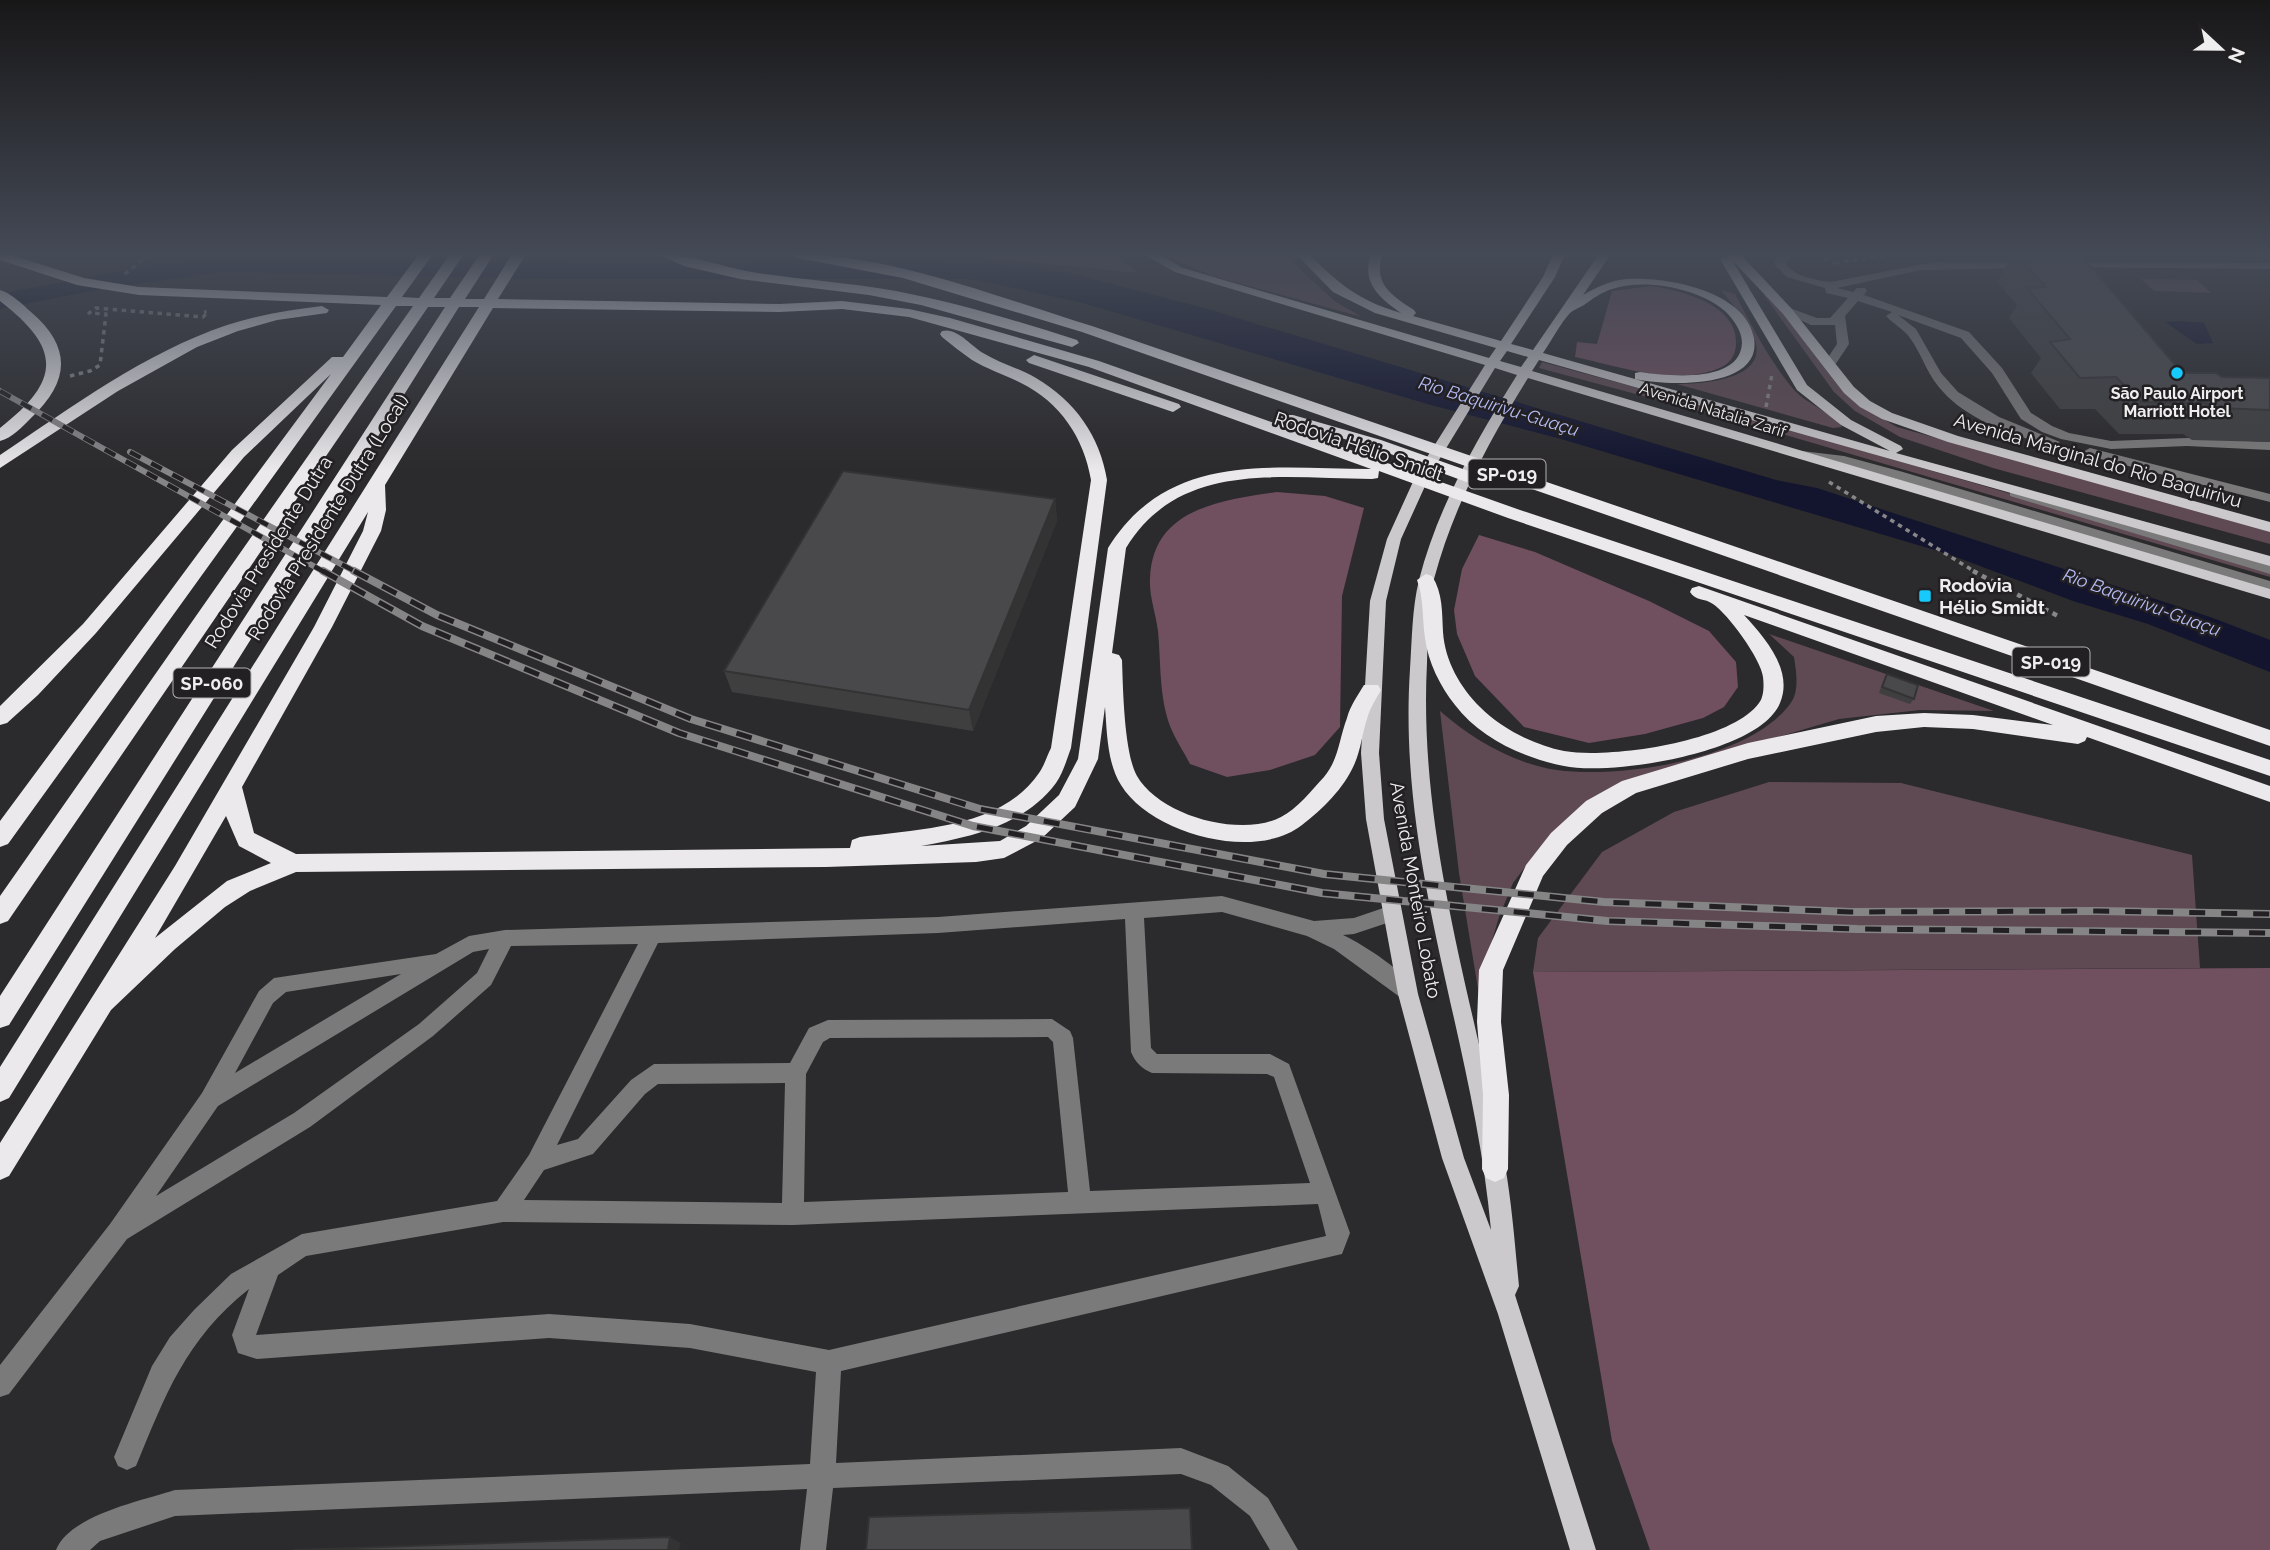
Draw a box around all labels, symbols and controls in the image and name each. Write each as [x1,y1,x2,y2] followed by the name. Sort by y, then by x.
[2186,14,2256,84] north arrow
[2224,45,2250,66] text: N
[2169,365,2185,381] marker: São Paulo Airport Marriott Hotel
[1416,372,1582,440] water label: Rio Baquirivu-Guaçu
[1637,379,1789,442] street label: Avenida Natalia Zarif
[2111,384,2243,421] place label: São Paulo Airport Marriott Hotel
[243,390,413,644] street label: Rodovia Presidente Dutra (Local)
[1272,407,1447,485] street label: Rodovia Hélio Smidt
[1952,408,2244,512] street label: Avenida Marginal do Rio Baquirivu
[199,452,337,652] street label: Rodovia Presidente Dutra
[1468,460,1546,488] road number: SP-019
[2060,564,2224,640] water label: Rio Baquirivu-Guaçu
[1939,574,2046,618] place label: Rodovia Hélio Smidt
[1917,588,1933,604] marker: Rodovia Hélio Smidt
[2012,648,2090,676] road number: SP-019
[174,668,250,698] road number: SP-060
[1386,780,1446,1000] street label: Avenida Monteiro Lobato

